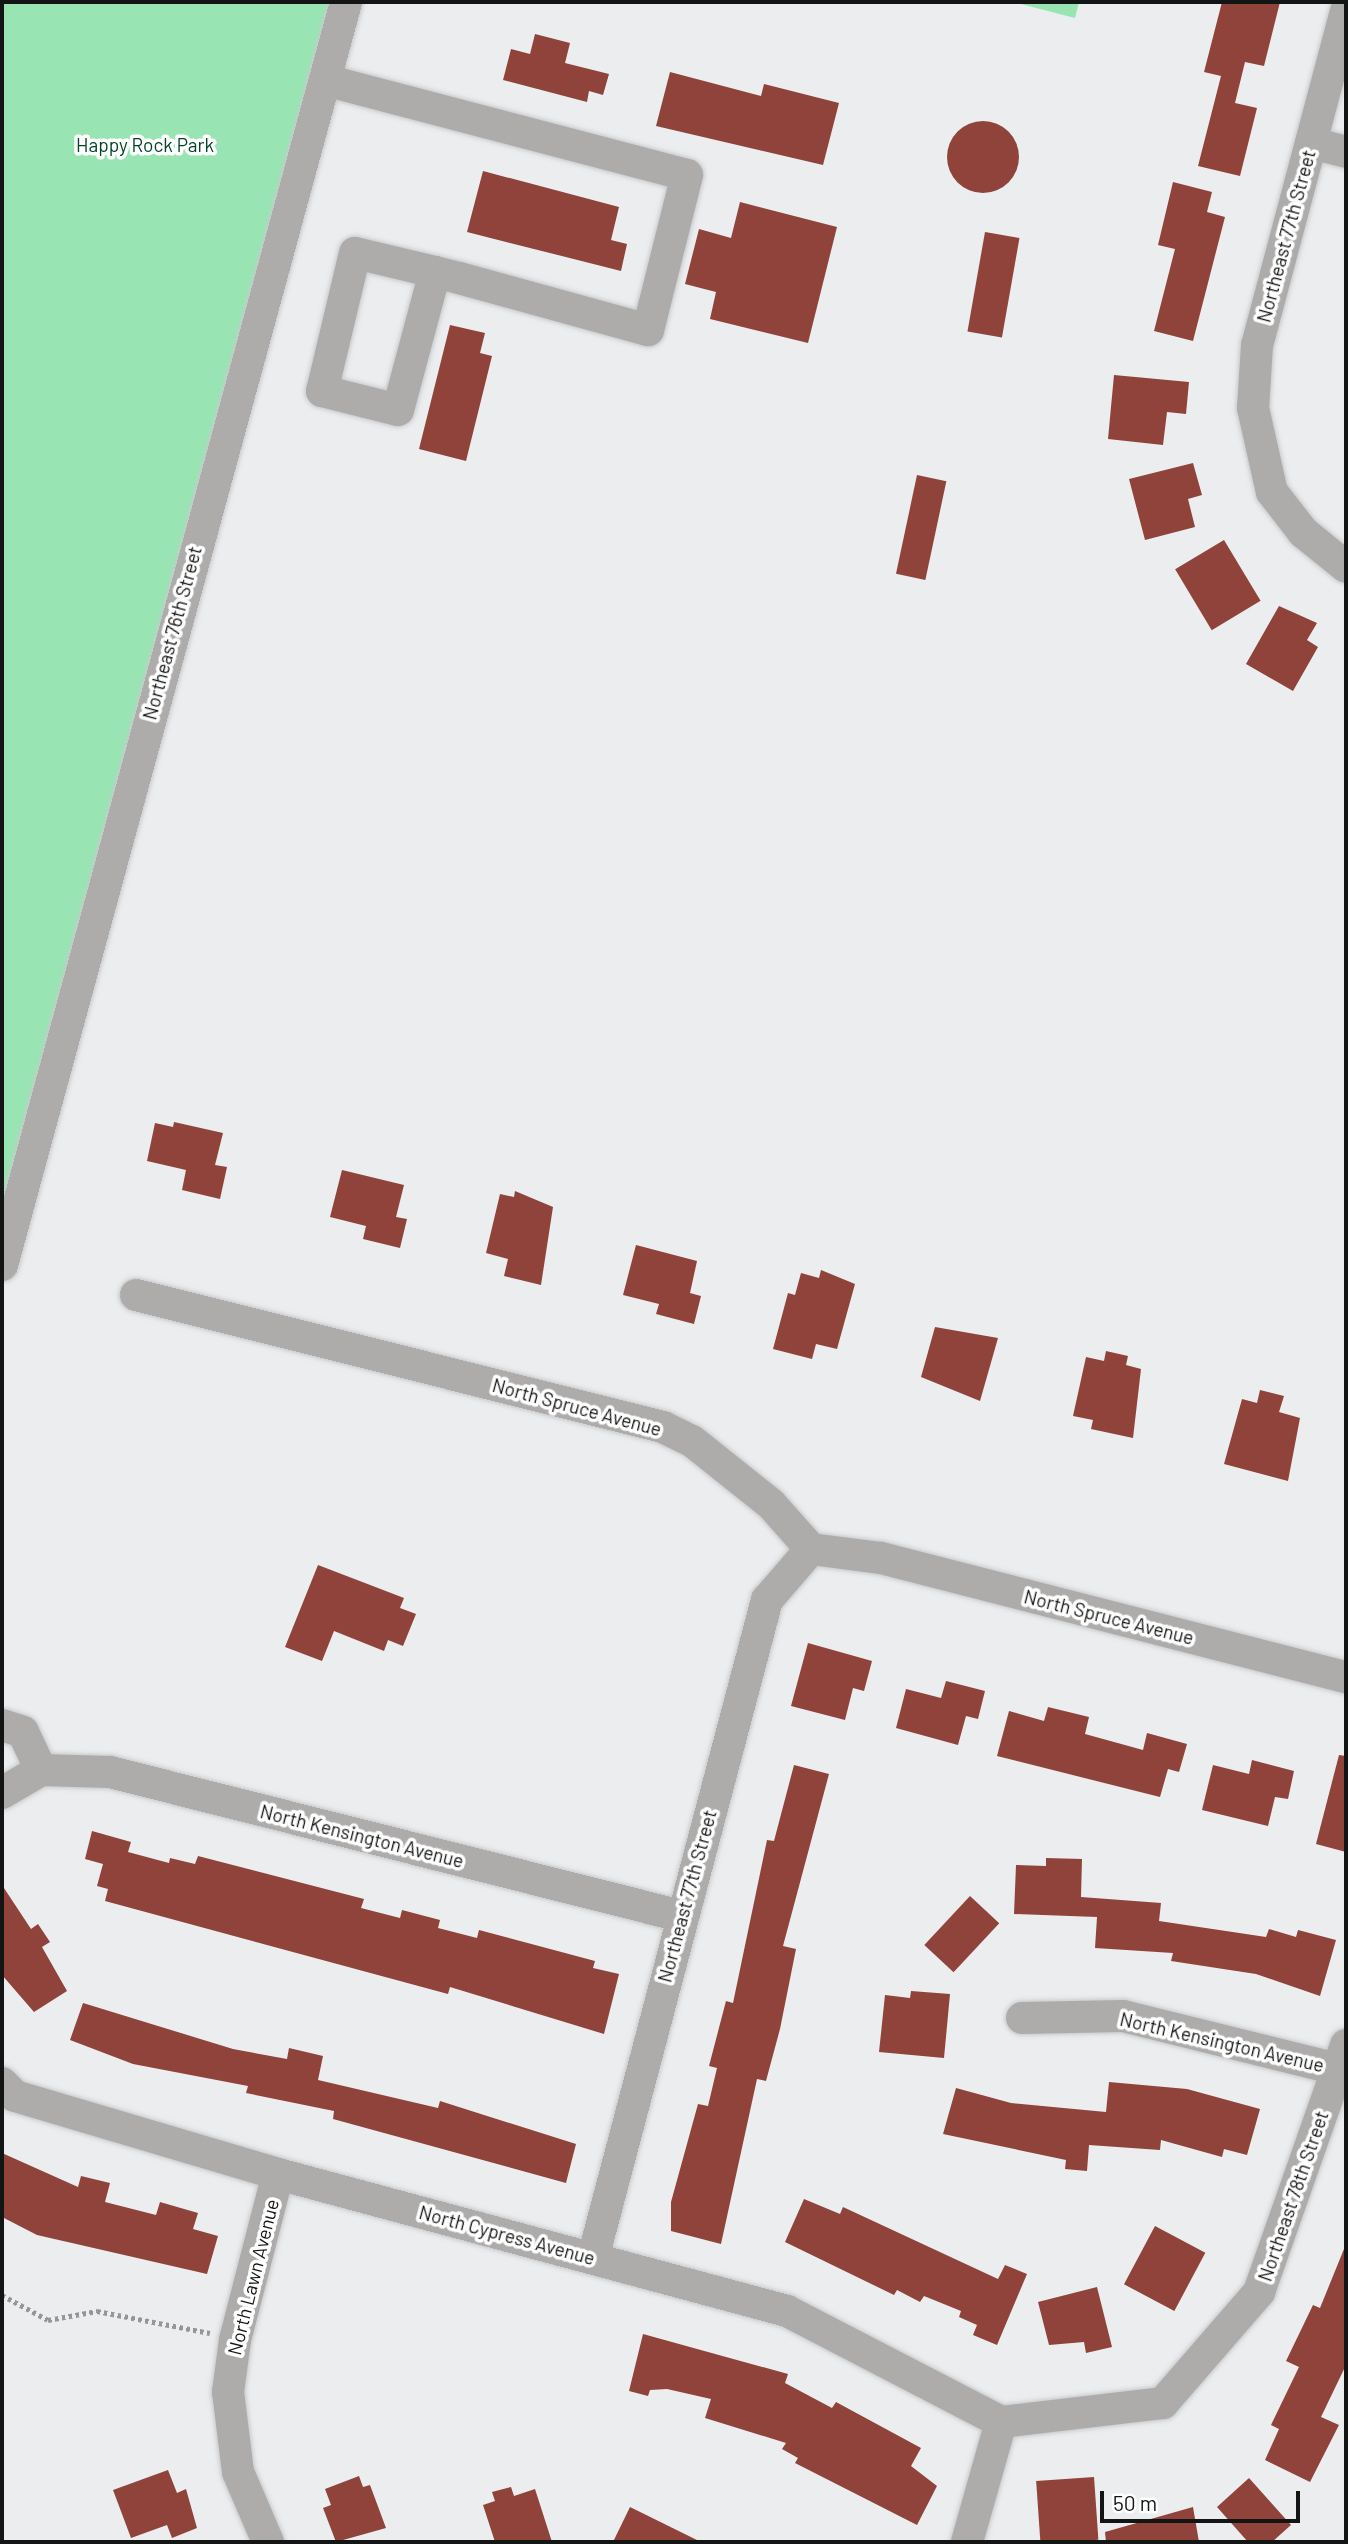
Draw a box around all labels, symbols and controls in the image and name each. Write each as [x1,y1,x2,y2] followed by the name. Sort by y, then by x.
[76,134,214,156] park label: Happy Rock Park
[1252,147,1320,325] street label: Northeast 77th Street
[138,544,206,722] street label: Northeast 76th Street
[490,1373,664,1441] street label: North Spruce Avenue
[1022,1585,1196,1649] street label: North Spruce Avenue
[258,1800,466,1872] street label: North Kensington Avenue
[653,1807,721,1985] street label: Northeast 77th Street
[1118,2007,1326,2077] street label: North Kensington Avenue
[1253,2108,1333,2284] street label: Northeast 78th Street
[223,2197,283,2357] street label: North Lawn Avenue
[417,2201,597,2269] street label: North Cypress Avenue
[1103,2478,1302,2522] scale bar
[1113,2490,1157,2515] text: 50 m

